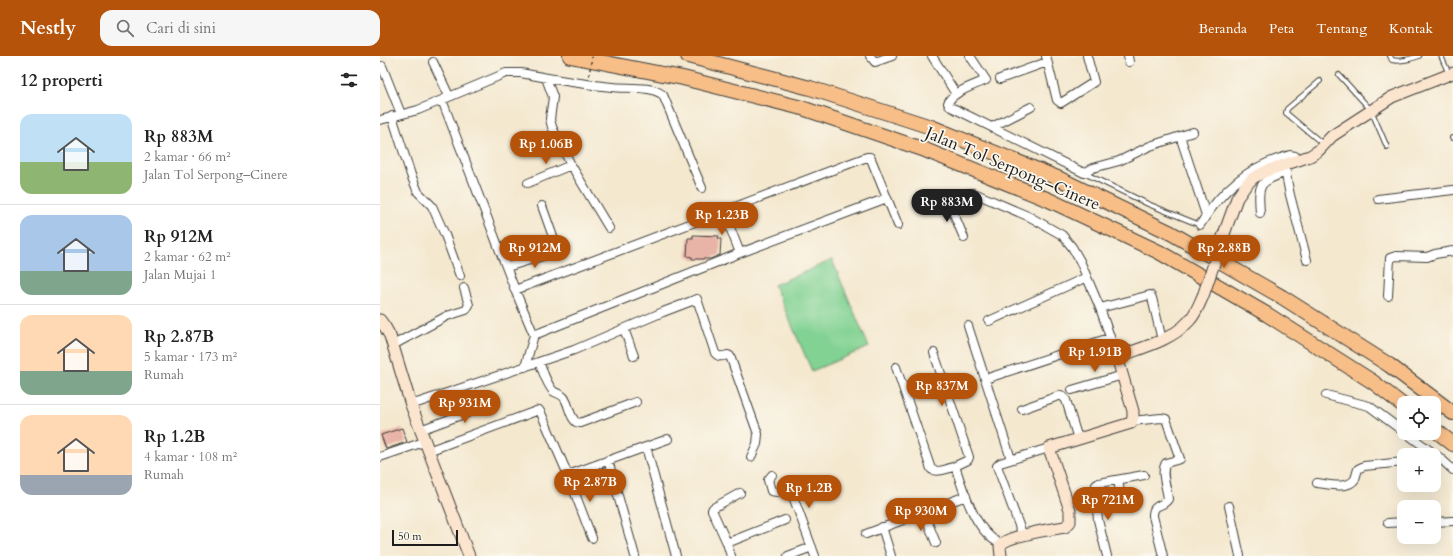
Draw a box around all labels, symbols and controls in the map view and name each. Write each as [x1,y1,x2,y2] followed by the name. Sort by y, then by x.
[100,10,380,46] search box
[20,15,76,41] text: Nestly
[114,17,136,39] icon: search
[146,18,216,38] text: Cari di sini
[1199,19,1247,38] text: Beranda
[1269,19,1294,38] text: Peta
[1316,19,1367,38] text: Tentang
[1389,19,1433,38] text: Kontak
[20,69,103,92] text: 12 properti
[338,69,360,91] icon: filters
[919,120,1104,216] street label: Jalan Tol Serpong–Cinere
[144,125,213,148] text: Rp 883M
[52,130,100,178] icon: home
[505,131,587,165] pin: Rp 1.06B
[519,135,573,153] text: Rp 1.06B
[144,148,231,166] text: 2 kamar · 66 m²
[144,166,288,184] text: Jalan Tol Serpong–Cinere
[910,189,984,223] pin: Rp 883M
[920,193,974,211] text: Rp 883M
[681,202,763,236] pin: Rp 1.23B
[695,206,749,224] text: Rp 1.23B
[144,225,213,248] text: Rp 912M
[52,231,100,279] icon: home
[498,235,572,269] pin: Rp 912M
[1183,235,1265,269] pin: Rp 2.88B
[508,239,562,257] text: Rp 912M
[1197,239,1251,257] text: Rp 2.88B
[144,248,231,266] text: 2 kamar · 62 m²
[144,266,216,284] text: Jalan Mujai 1
[144,325,214,348] text: Rp 2.87B
[52,331,100,379] icon: home
[1054,339,1136,373] pin: Rp 1.91B
[1068,343,1122,361] text: Rp 1.91B
[144,348,237,366] text: 5 kamar · 173 m²
[144,366,184,384] text: Rumah
[905,373,979,407] pin: Rp 837M
[915,377,969,395] text: Rp 837M
[428,390,502,424] pin: Rp 931M
[438,394,492,412] text: Rp 931M
[1397,396,1441,544] map controls
[1397,396,1441,440] button: locate
[144,425,205,448] text: Rp 1.2B
[52,431,100,479] icon: home
[144,448,237,466] text: 4 kamar · 108 m²
[1397,448,1441,492] button: +
[144,466,184,484] text: Rumah
[549,469,631,503] pin: Rp 2.87B
[563,473,617,491] text: Rp 2.87B
[772,475,846,509] pin: Rp 1.2B
[786,479,832,497] text: Rp 1.2B
[1071,487,1145,521] pin: Rp 721M
[1081,491,1135,509] text: Rp 721M
[884,498,958,532] pin: Rp 930M
[1397,500,1441,544] button: −
[894,502,948,520] text: Rp 930M
[392,528,458,547] scale bar
[398,529,422,544] text: 50 m

